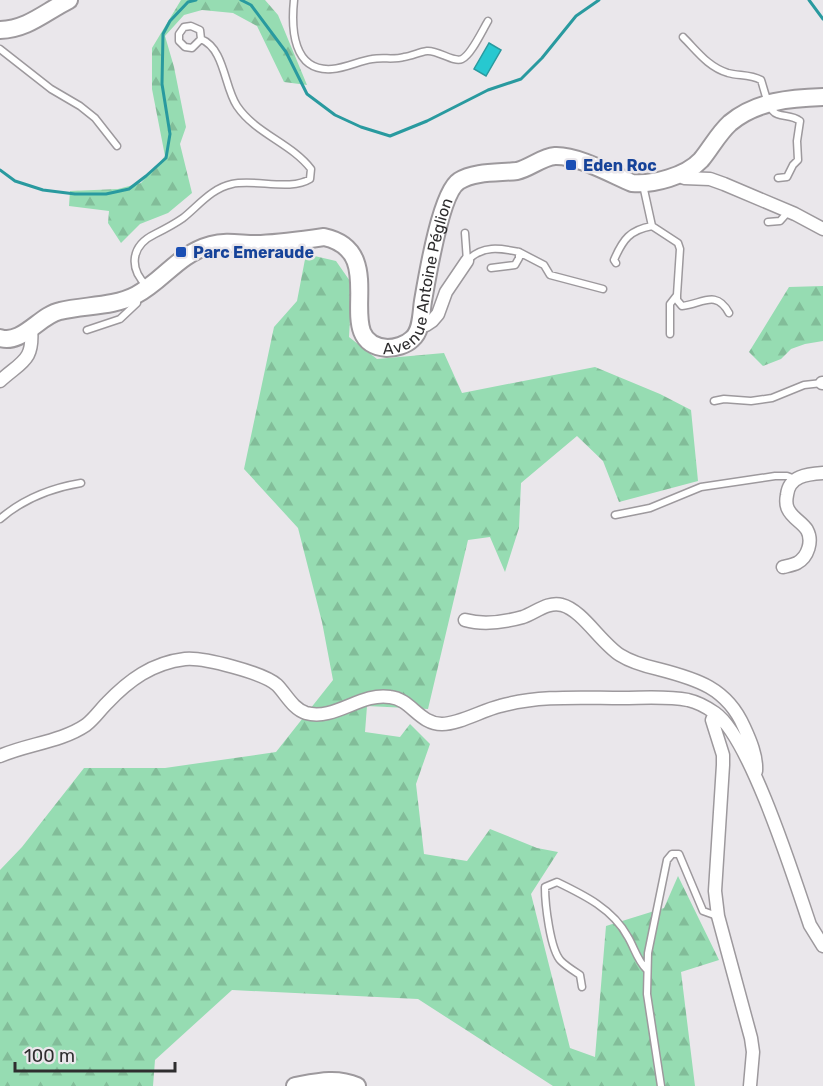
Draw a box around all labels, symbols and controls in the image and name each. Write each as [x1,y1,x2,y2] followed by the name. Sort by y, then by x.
[583,156,657,175] place label: Eden Roc
[564,158,578,172] marker: Eden Roc
[383,195,457,358] street label: Avenue Antoine Péglion
[193,243,314,262] place label: Parc Emeraude
[174,245,188,259] marker: Parc Emeraude
[15,1035,176,1073] scale bar
[24,1045,75,1067] text: 100 m

